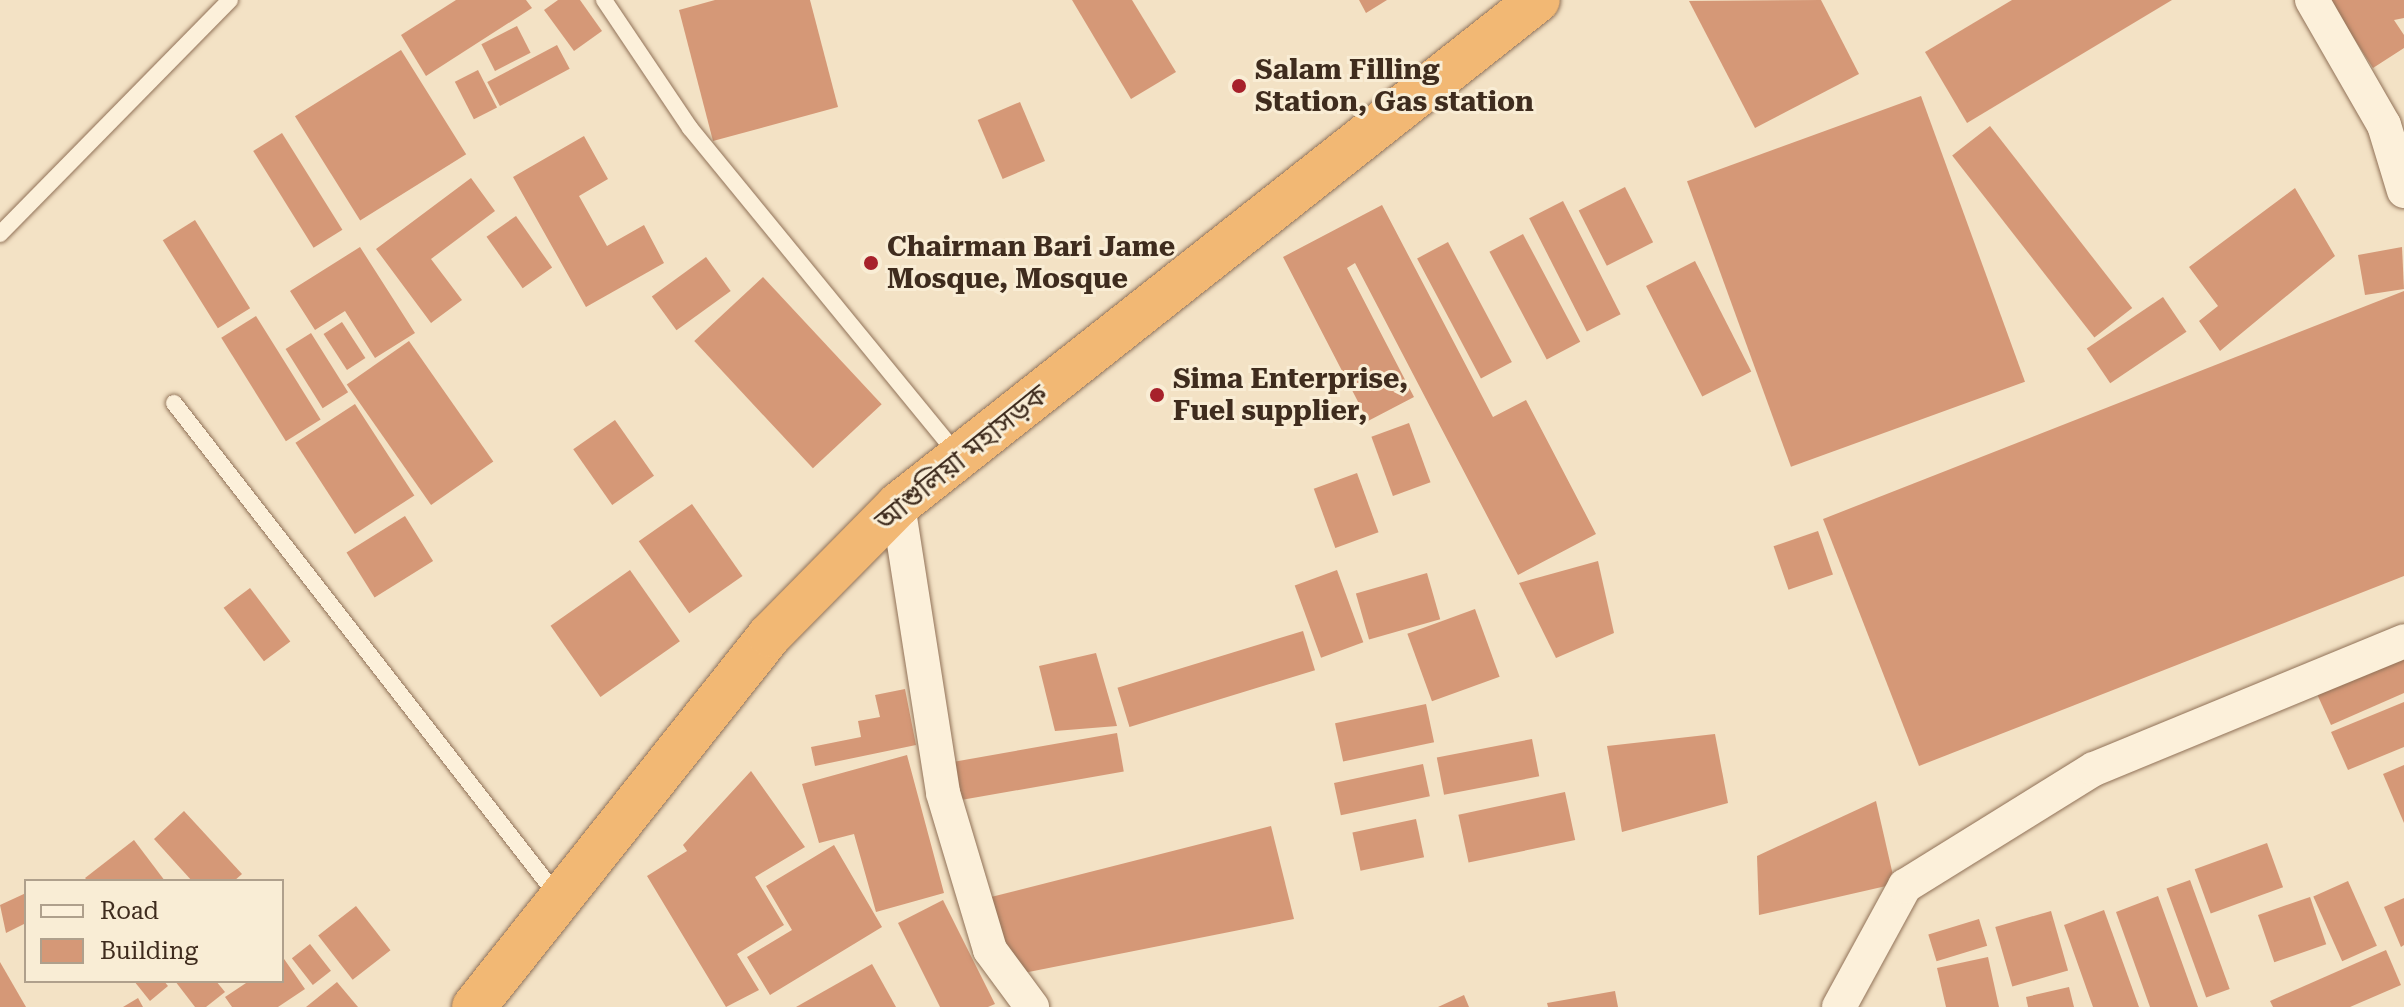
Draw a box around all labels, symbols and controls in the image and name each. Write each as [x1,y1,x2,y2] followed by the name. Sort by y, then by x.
[1255,53,1534,119] place label: Salam Filling Station, Gas station
[1230,77,1248,95] marker: Salam Filling Station, Gas station
[887,230,1175,296] place label: Chairman Bari Jame Mosque, Mosque
[862,254,880,272] marker: Chairman Bari Jame Mosque, Mosque
[1173,362,1408,428] place label: Sima Enterprise, Fuel supplier,
[869,378,1055,538] street label: আশুলিয়া মহাসড়ক
[1148,386,1166,404] marker: Sima Enterprise, Fuel supplier,
[24,879,284,983] legend
[100,897,159,925] text: Road
[100,937,198,965] text: Building

